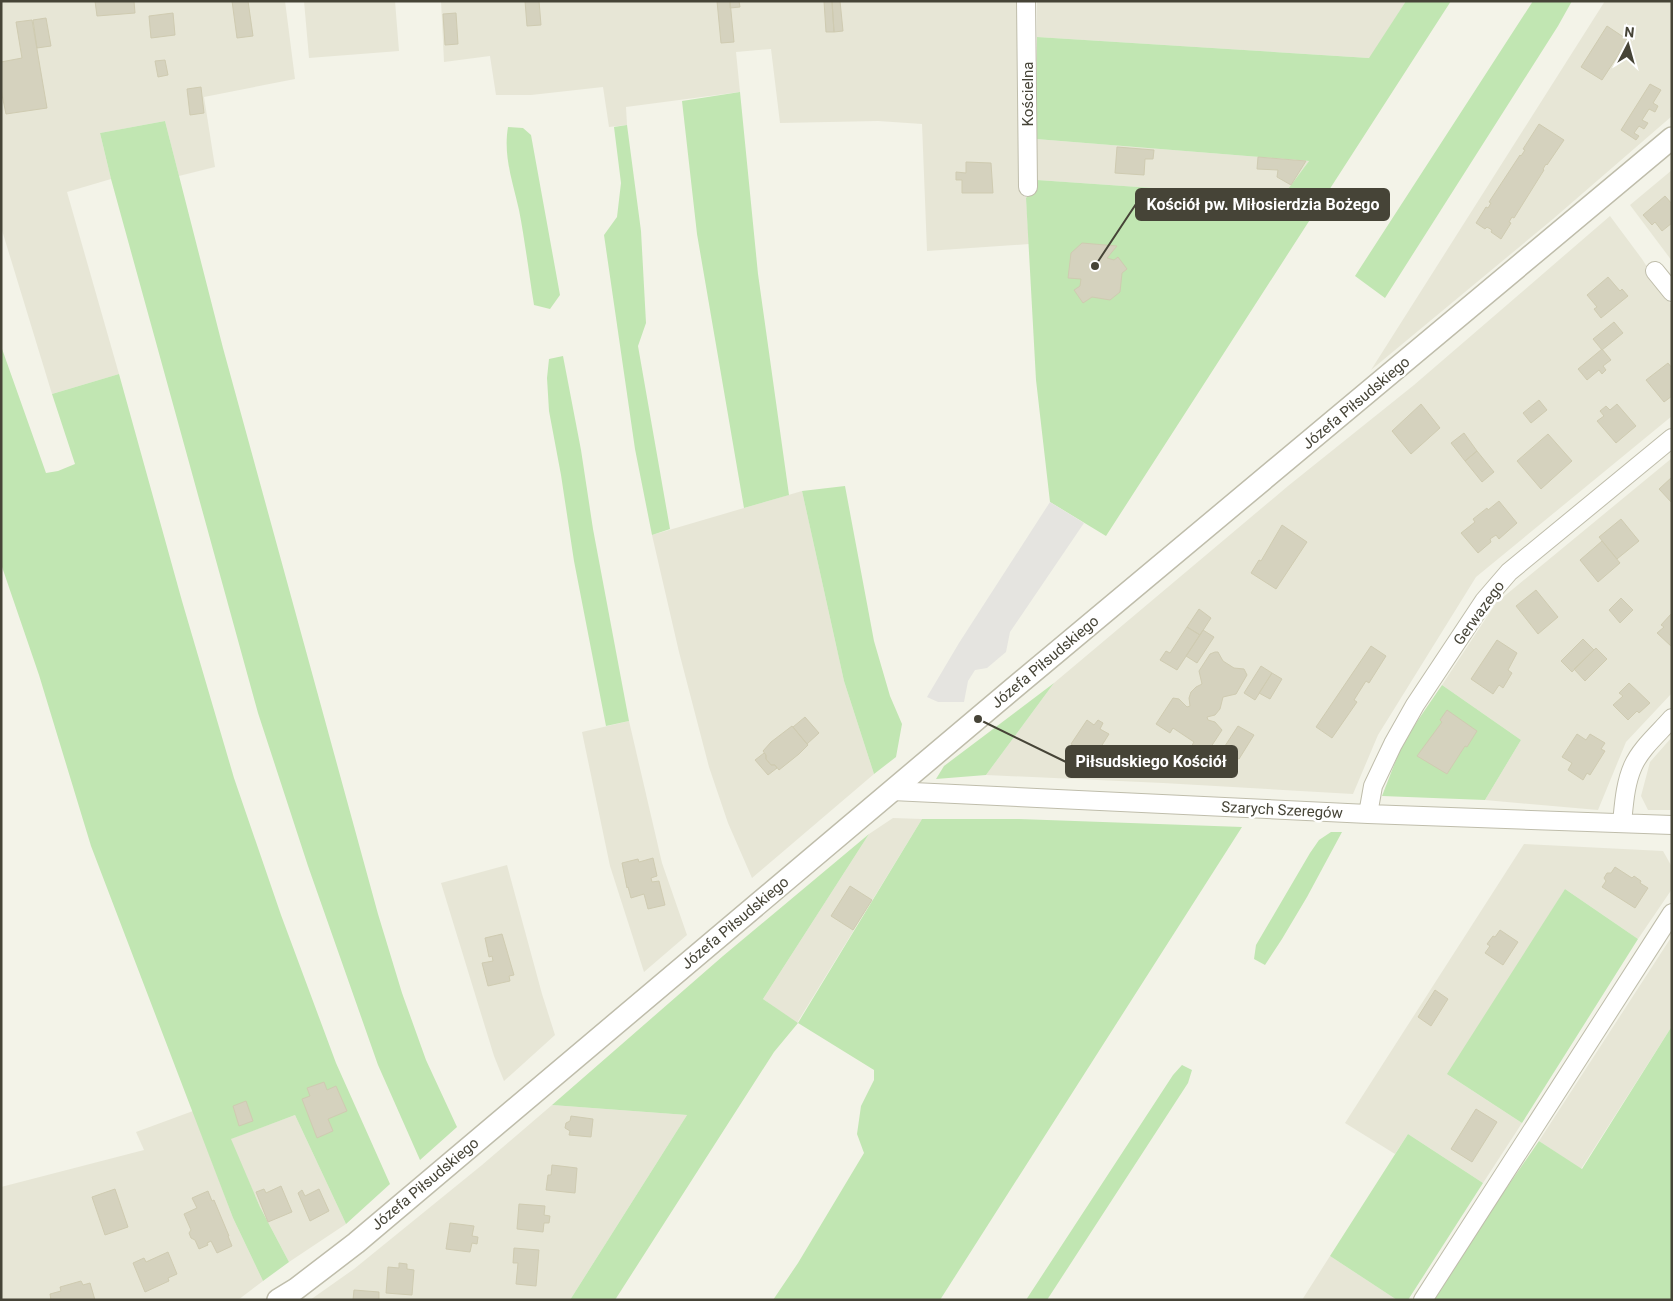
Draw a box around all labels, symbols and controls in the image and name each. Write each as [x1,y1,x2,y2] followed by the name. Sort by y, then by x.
[1603,20,1653,70] north arrow
[1624,24,1635,41] text: N
[1019,61,1037,127] street label: Kościelna
[1136,189,1389,220] callout: Kościół pw. Miłosierdzia Bożego
[1147,195,1379,214] text: Kościół pw. Miłosierdzia Bożego
[1299,353,1413,453] street label: Józefa Piłsudskiego
[1450,577,1508,649] street label: Gerwazego
[988,612,1102,712] street label: Józefa Piłsudskiego
[1066,746,1237,777] callout: Piłsudskiego Kościół
[1075,752,1227,771] text: Piłsudskiego Kościół
[1221,798,1343,822] street label: Szarych Szeregów
[678,873,792,973] street label: Józefa Piłsudskiego
[368,1134,482,1234] street label: Józefa Piłsudskiego

